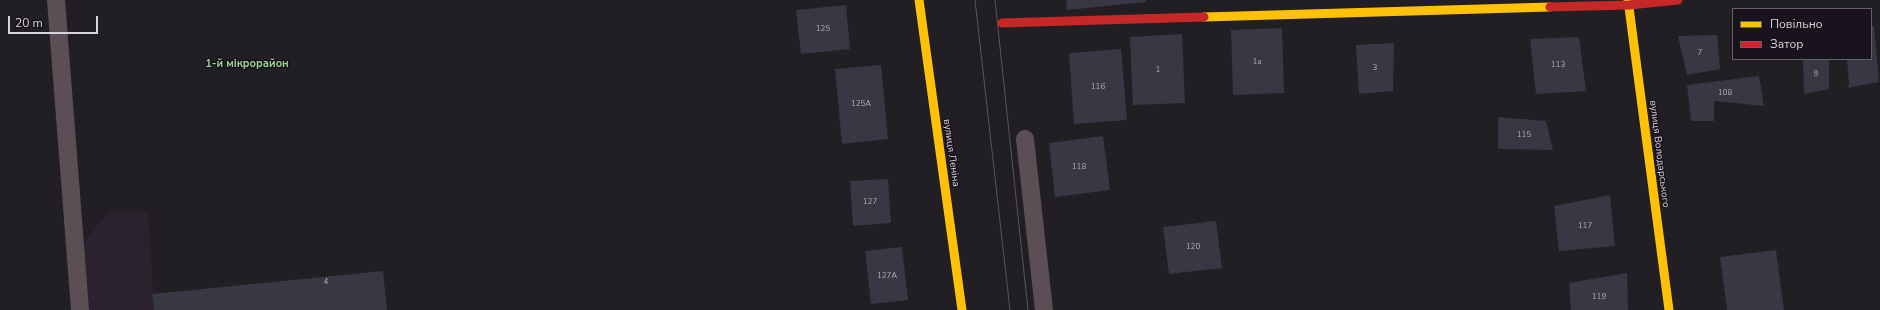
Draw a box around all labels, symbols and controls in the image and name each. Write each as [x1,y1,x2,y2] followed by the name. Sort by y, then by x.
[10,8,100,34] scale bar
[1732,8,1872,60] legend
[15,15,43,31] text: 20 m
[1770,16,1823,32] text: Повільно
[816,24,830,34] house number: 125
[1770,36,1803,52] text: Затор
[1698,48,1702,58] house number: 7
[205,57,289,71] district label: 1-й мікрорайон
[1252,57,1262,67] house number: 1а
[1551,60,1565,70] house number: 113
[1373,63,1377,73] house number: 3
[1156,65,1160,75] house number: 1
[1814,69,1818,79] house number: 9
[1091,82,1105,92] house number: 116
[1718,88,1732,98] house number: 108
[851,99,871,109] house number: 125А
[1646,100,1672,208] street label: вулиця Володарського
[940,118,962,188] street label: вулиця Леніна
[1517,130,1531,140] house number: 115
[1072,162,1086,172] house number: 118
[863,197,877,207] house number: 127
[1578,221,1592,231] house number: 117
[1186,242,1200,252] house number: 120
[877,271,897,281] house number: 127А
[324,277,328,287] house number: 4
[1592,292,1606,302] house number: 119

